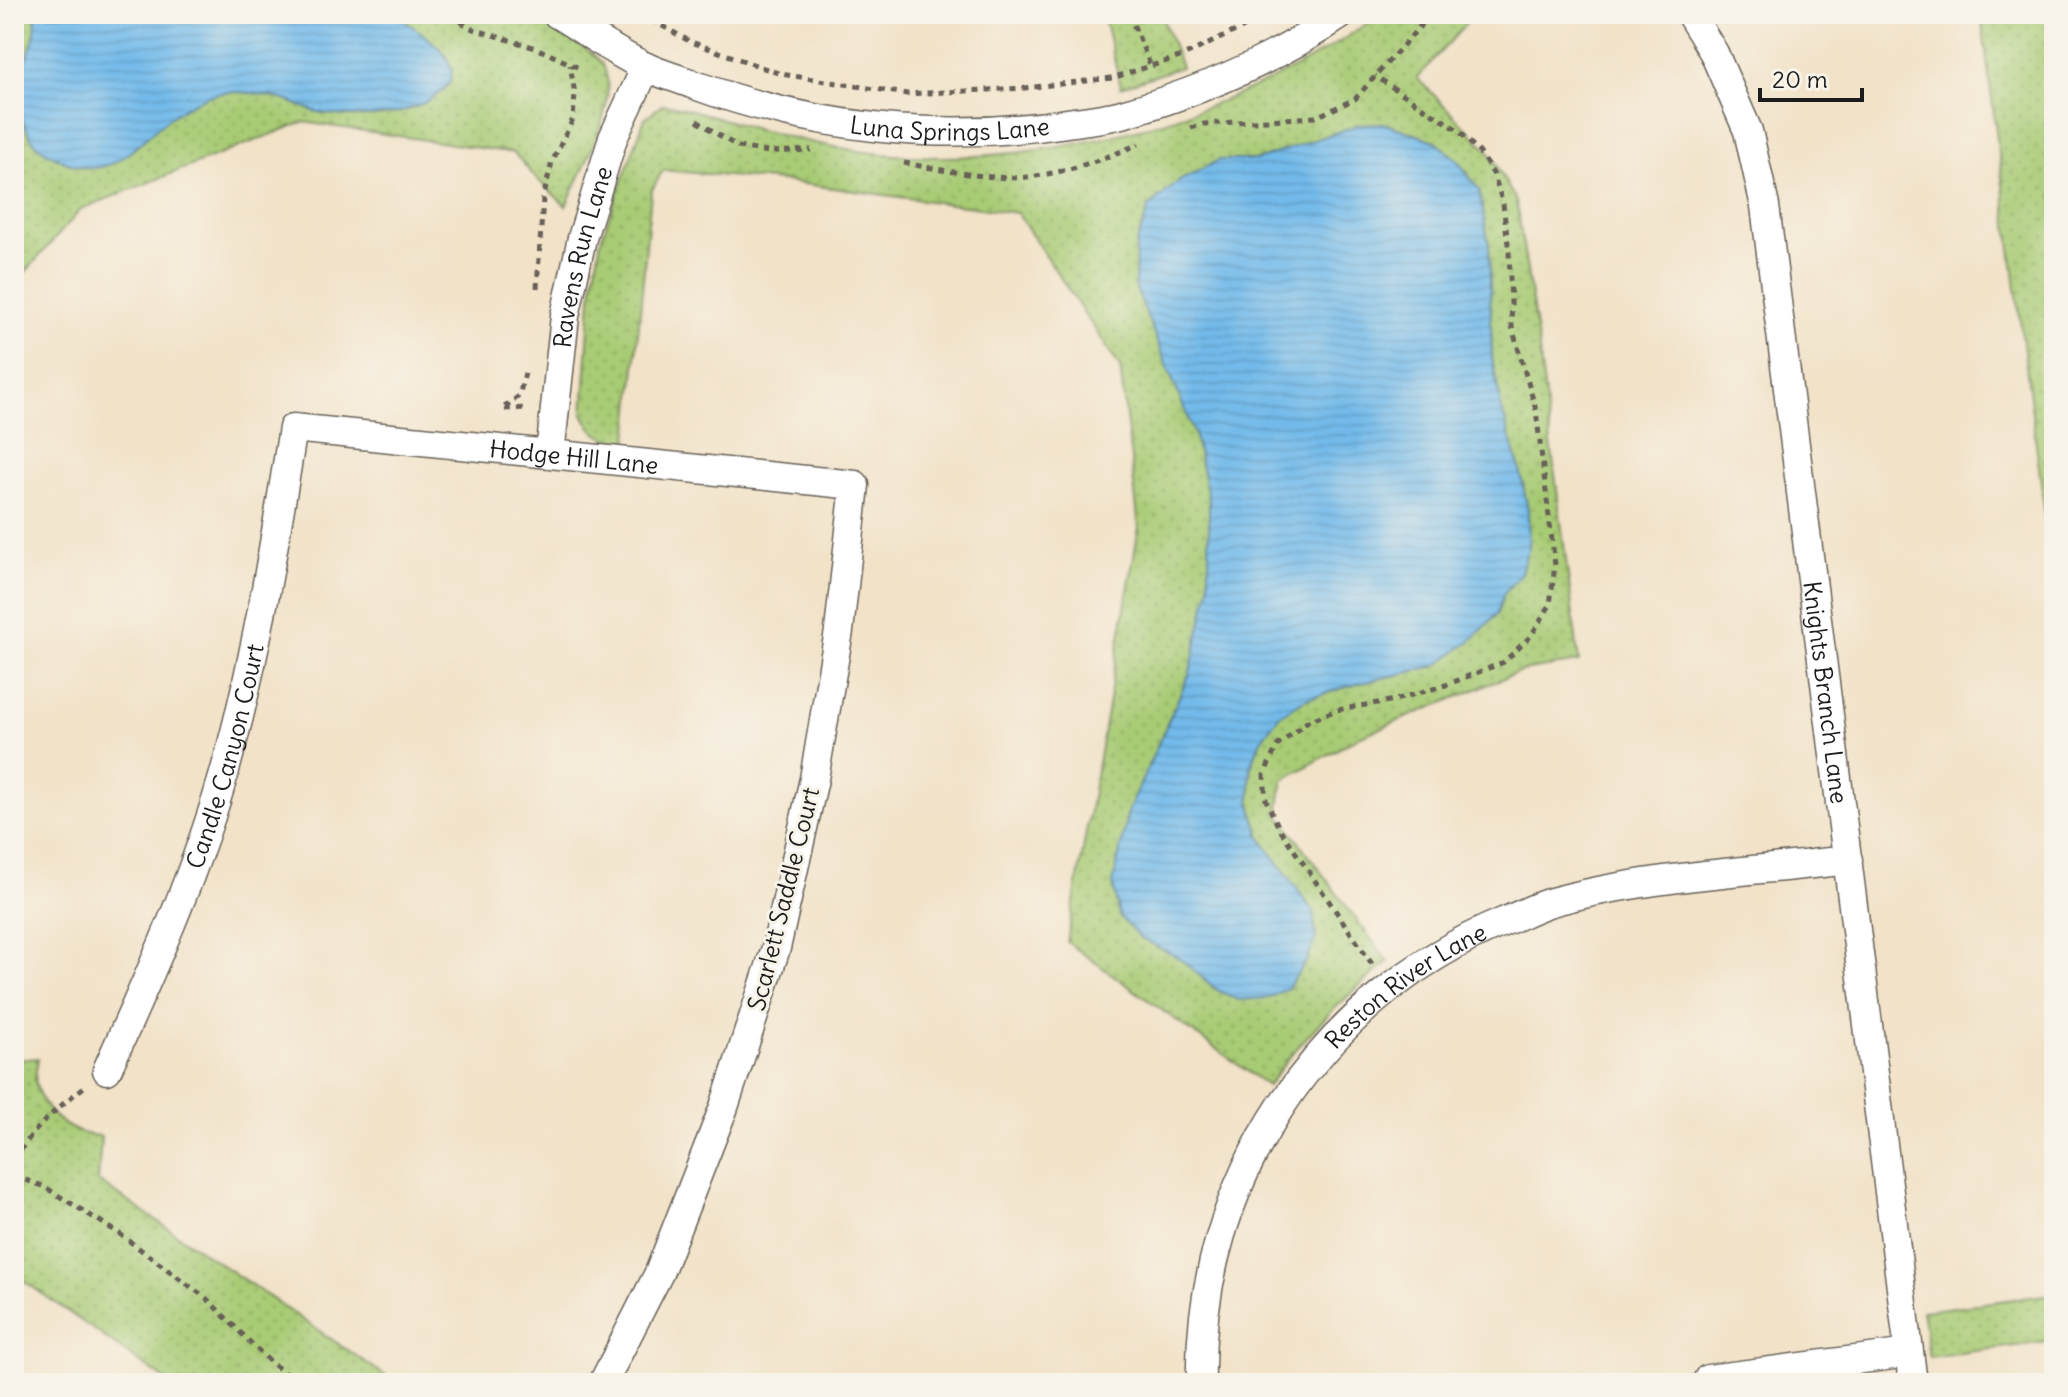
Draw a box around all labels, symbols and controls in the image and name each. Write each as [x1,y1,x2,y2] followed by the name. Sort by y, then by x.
[1760,52,1862,102] scale bar
[1772,64,1828,94] text: 20 m
[848,109,1051,147] street label: Luna Springs Lane
[547,162,618,349] street label: Ravens Run Lane
[488,433,660,480] street label: Hodge Hill Lane
[1797,579,1855,805] street label: Knights Branch Lane
[179,641,270,873] street label: Candle Canyon Court
[741,784,825,1014] street label: Scarlett Saddle Court
[1318,917,1491,1055] street label: Reston River Lane

